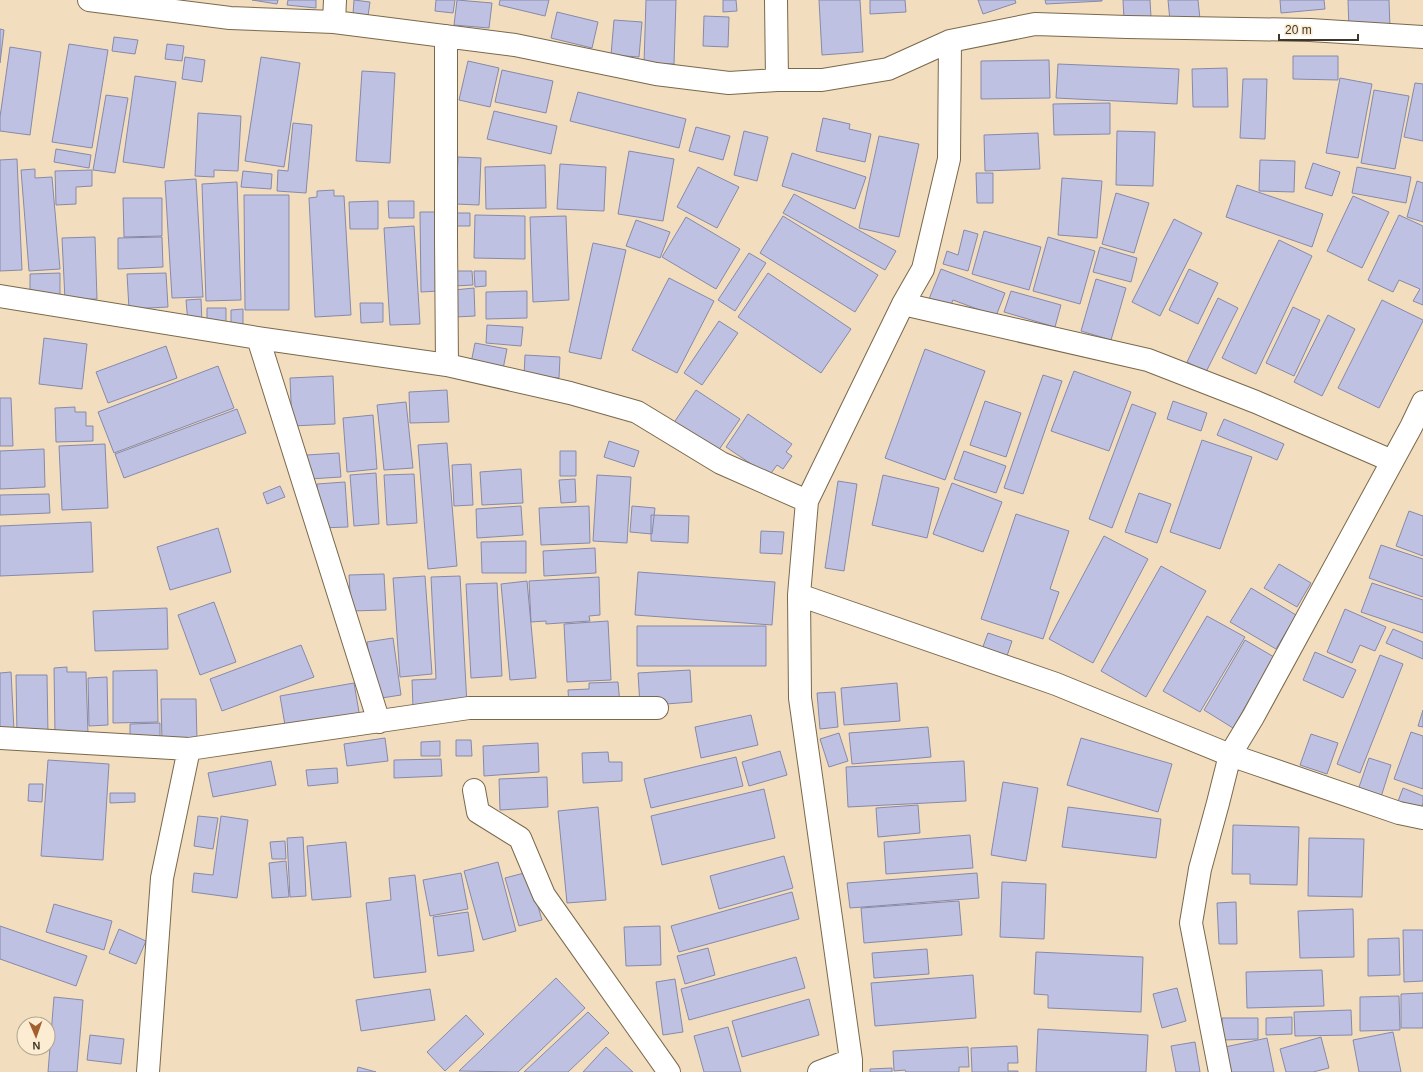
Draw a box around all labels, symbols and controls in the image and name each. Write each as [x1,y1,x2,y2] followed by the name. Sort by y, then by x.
[1279,16,1358,42] scale bar
[1285,23,1312,37] text: 20 m
[16,1016,56,1056] north arrow
[32,1040,41,1052] text: N

